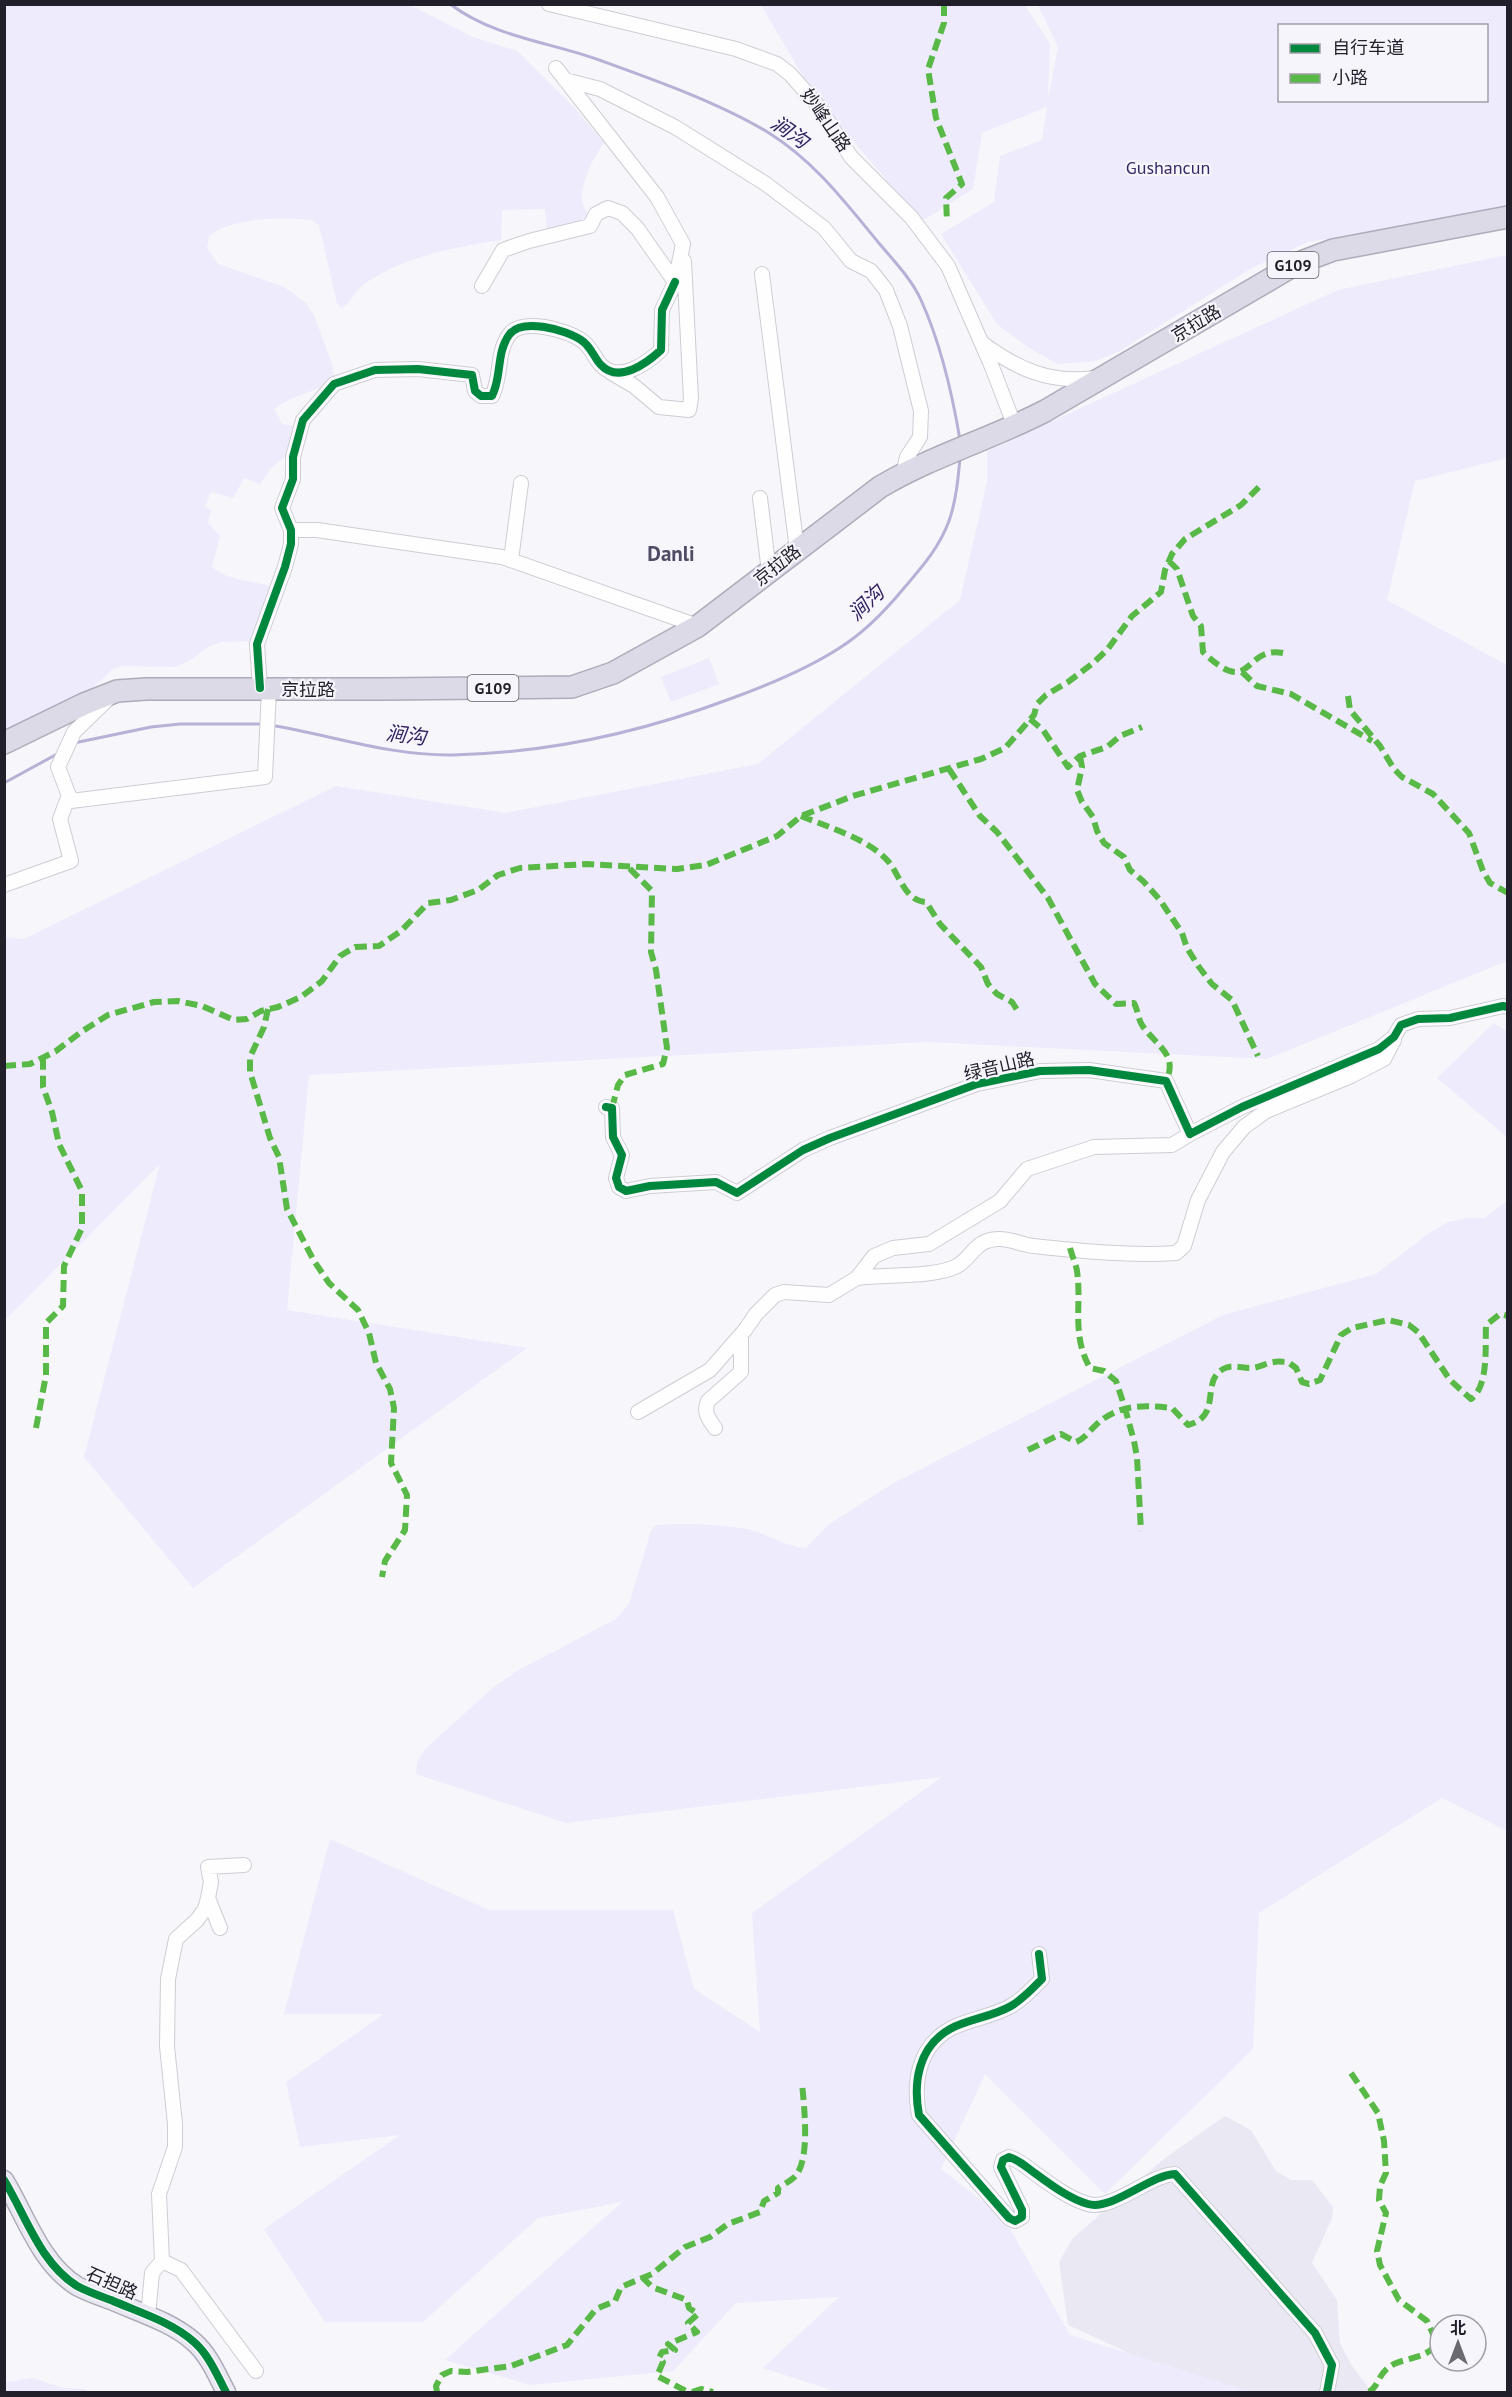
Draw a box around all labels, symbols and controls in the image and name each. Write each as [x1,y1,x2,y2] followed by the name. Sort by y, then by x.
[1278,24,1488,102] legend
[1332,36,1404,59] text: 自行车道
[1332,66,1368,89] text: 小路
[796,84,856,156] street label: 妙峰山路
[766,110,815,155] water label: 涧沟
[1126,156,1210,179] park label: Gushancun
[1268,252,1318,278] road number: G109
[1167,299,1225,347] street label: 京拉路
[749,539,805,591] street label: 京拉路
[647,540,695,567] district label: Danli
[843,578,891,626] water label: 涧沟
[468,675,518,701] road number: G109
[281,678,335,701] street label: 京拉路
[385,720,429,751] water label: 涧沟
[961,1047,1037,1085] street label: 绿音山路
[83,2262,141,2304] street label: 石担路
[1428,2313,1488,2373] north arrow
[1450,2318,1466,2338] text: 北

